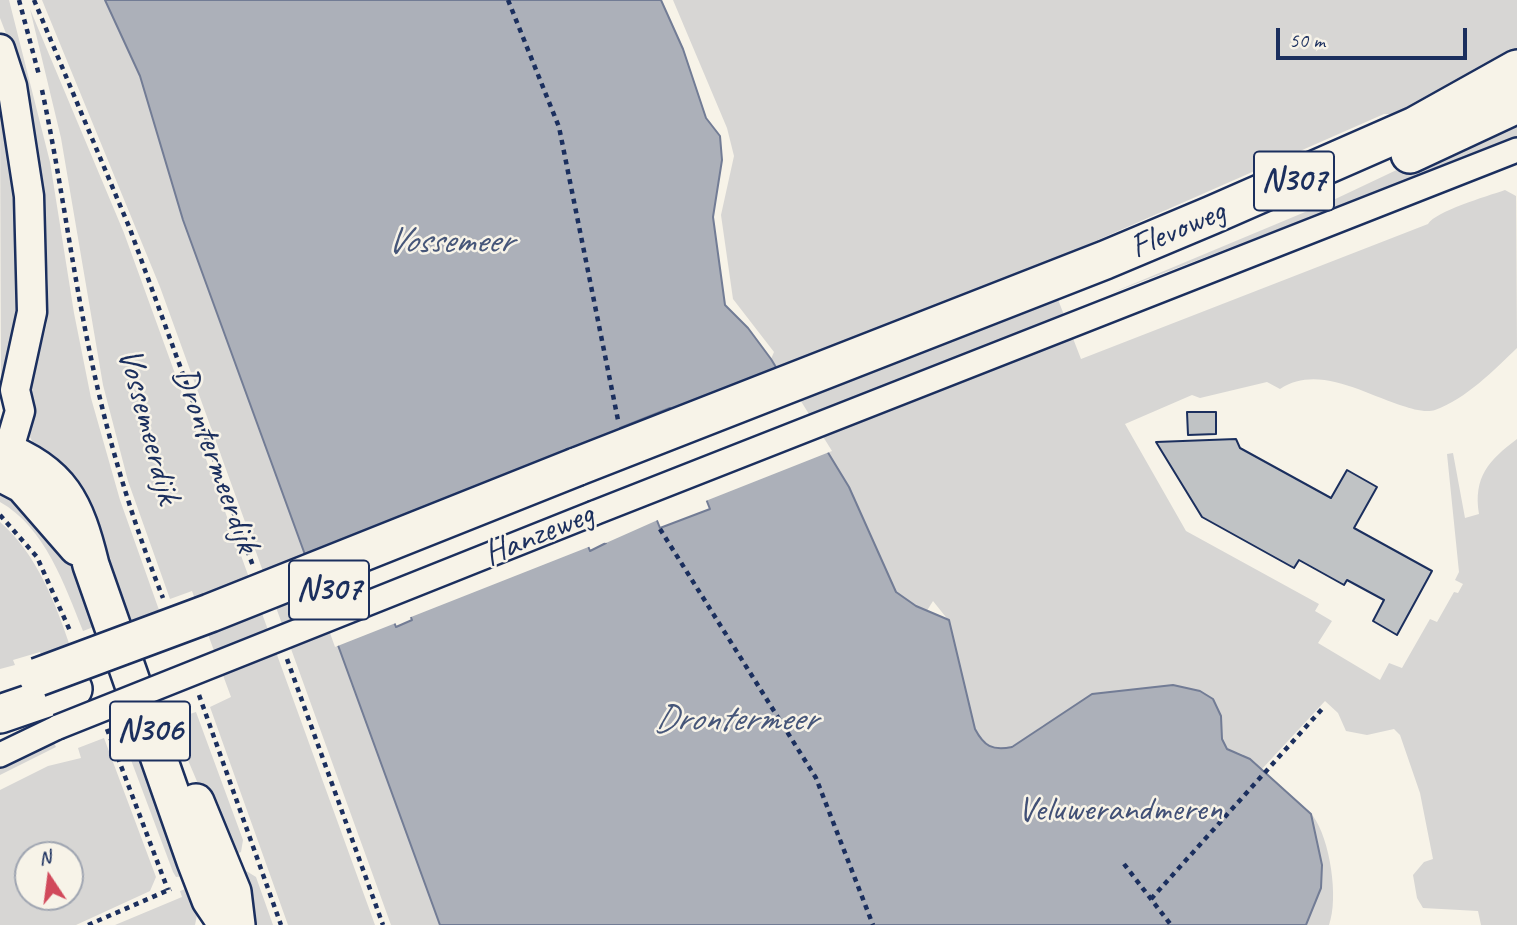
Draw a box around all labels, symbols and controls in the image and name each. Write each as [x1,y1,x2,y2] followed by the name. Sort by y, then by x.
[1279,14,1470,58] scale bar
[1289,27,1325,53] text: 50 m
[1254,152,1334,210] road number: N307
[1124,191,1232,269] street label: Flevoweg
[386,220,512,264] water label: Vossemeer
[107,344,189,508] street label: Vossemeerdijk
[162,362,268,558] street label: Drontermeerdijk
[478,494,600,576] street label: Hanzeweg
[289,561,369,620] road number: N307
[654,698,816,742] water label: Drontermeer
[110,702,190,760] road number: N306
[1018,790,1222,832] park label: Veluwerandmeren
[14,841,84,911] north arrow
[36,844,53,871] text: N

